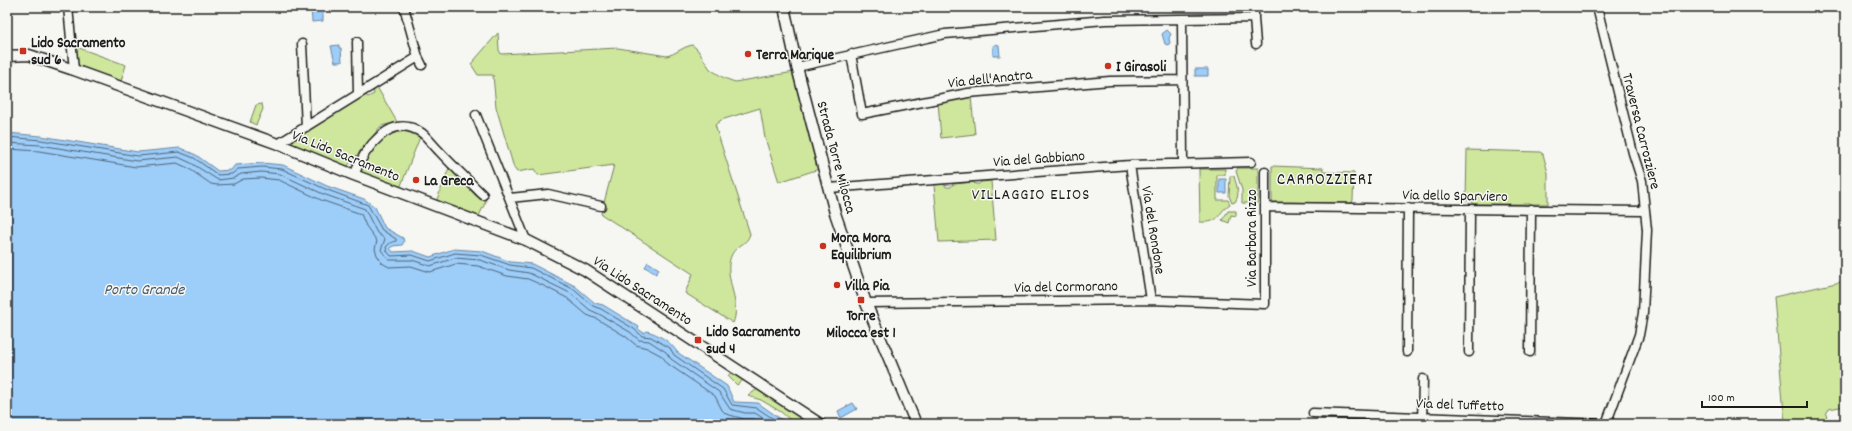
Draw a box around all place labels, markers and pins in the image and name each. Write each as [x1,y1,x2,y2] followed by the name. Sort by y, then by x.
[31,33,126,72] place label: Lido Sacramento sud 6
[756,45,834,67] place label: Terra Marique
[18,46,28,56] marker: Lido Sacramento sud 6
[743,49,753,59] marker: Terra Marique
[1116,57,1167,79] place label: I Girasoli
[1103,61,1113,71] marker: I Girasoli
[424,171,474,193] place label: La Greca
[411,175,421,185] marker: La Greca
[831,228,892,267] place label: Mora Mora Equilibrium
[818,241,828,251] marker: Mora Mora Equilibrium
[845,276,890,298] place label: Villa Pia
[832,280,842,290] marker: Villa Pia
[856,295,866,305] marker: Torre Milocca est 1
[826,306,896,345] place label: Torre Milocca est 1
[706,322,801,361] place label: Lido Sacramento sud 4
[693,335,703,345] marker: Lido Sacramento sud 4

